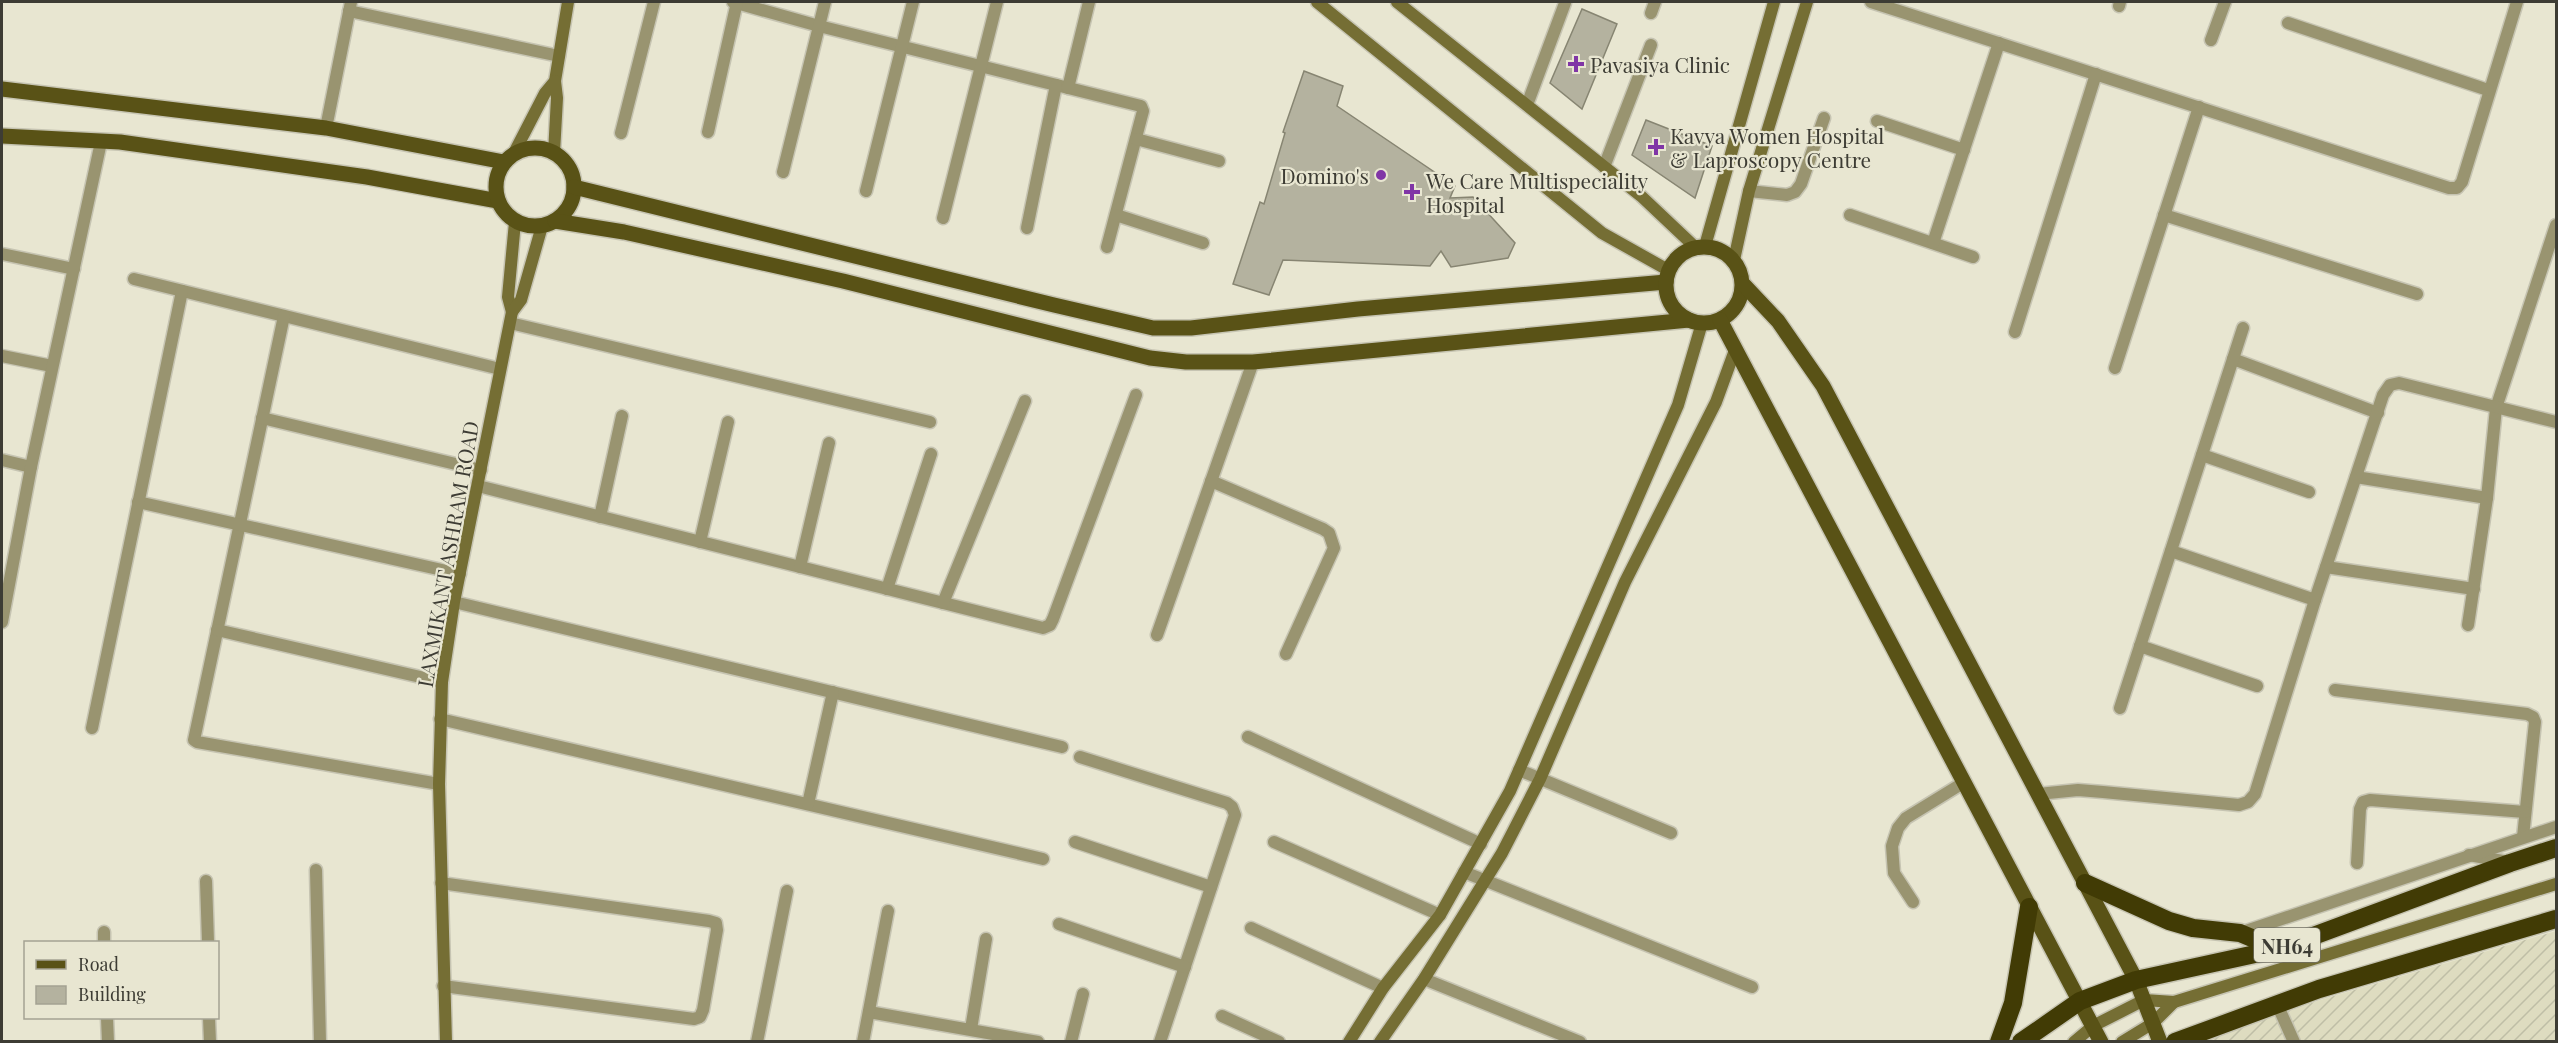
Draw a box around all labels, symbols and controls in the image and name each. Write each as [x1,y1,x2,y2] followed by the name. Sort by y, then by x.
[1590,50,1730,78] place label: Pavasiya Clinic
[1567,55,1585,73] marker: Pavasiya Clinic
[1670,121,1884,173] place label: Kavya Women Hospital & Laproscopy Centre
[1647,138,1665,156] marker: Kavya Women Hospital & Laproscopy Centre
[1280,161,1369,189] place label: Domino's
[1425,166,1649,218] place label: We Care Multispeciality Hospital
[1374,168,1388,182] marker: Domino's
[1403,183,1421,201] marker: We Care Multispeciality Hospital
[410,419,484,689] street label: LAXMIKANT ASHRAM ROAD
[2254,928,2320,962] road number: NH64
[24,941,219,1019] legend
[78,952,119,976] text: Road
[78,982,146,1006] text: Building

